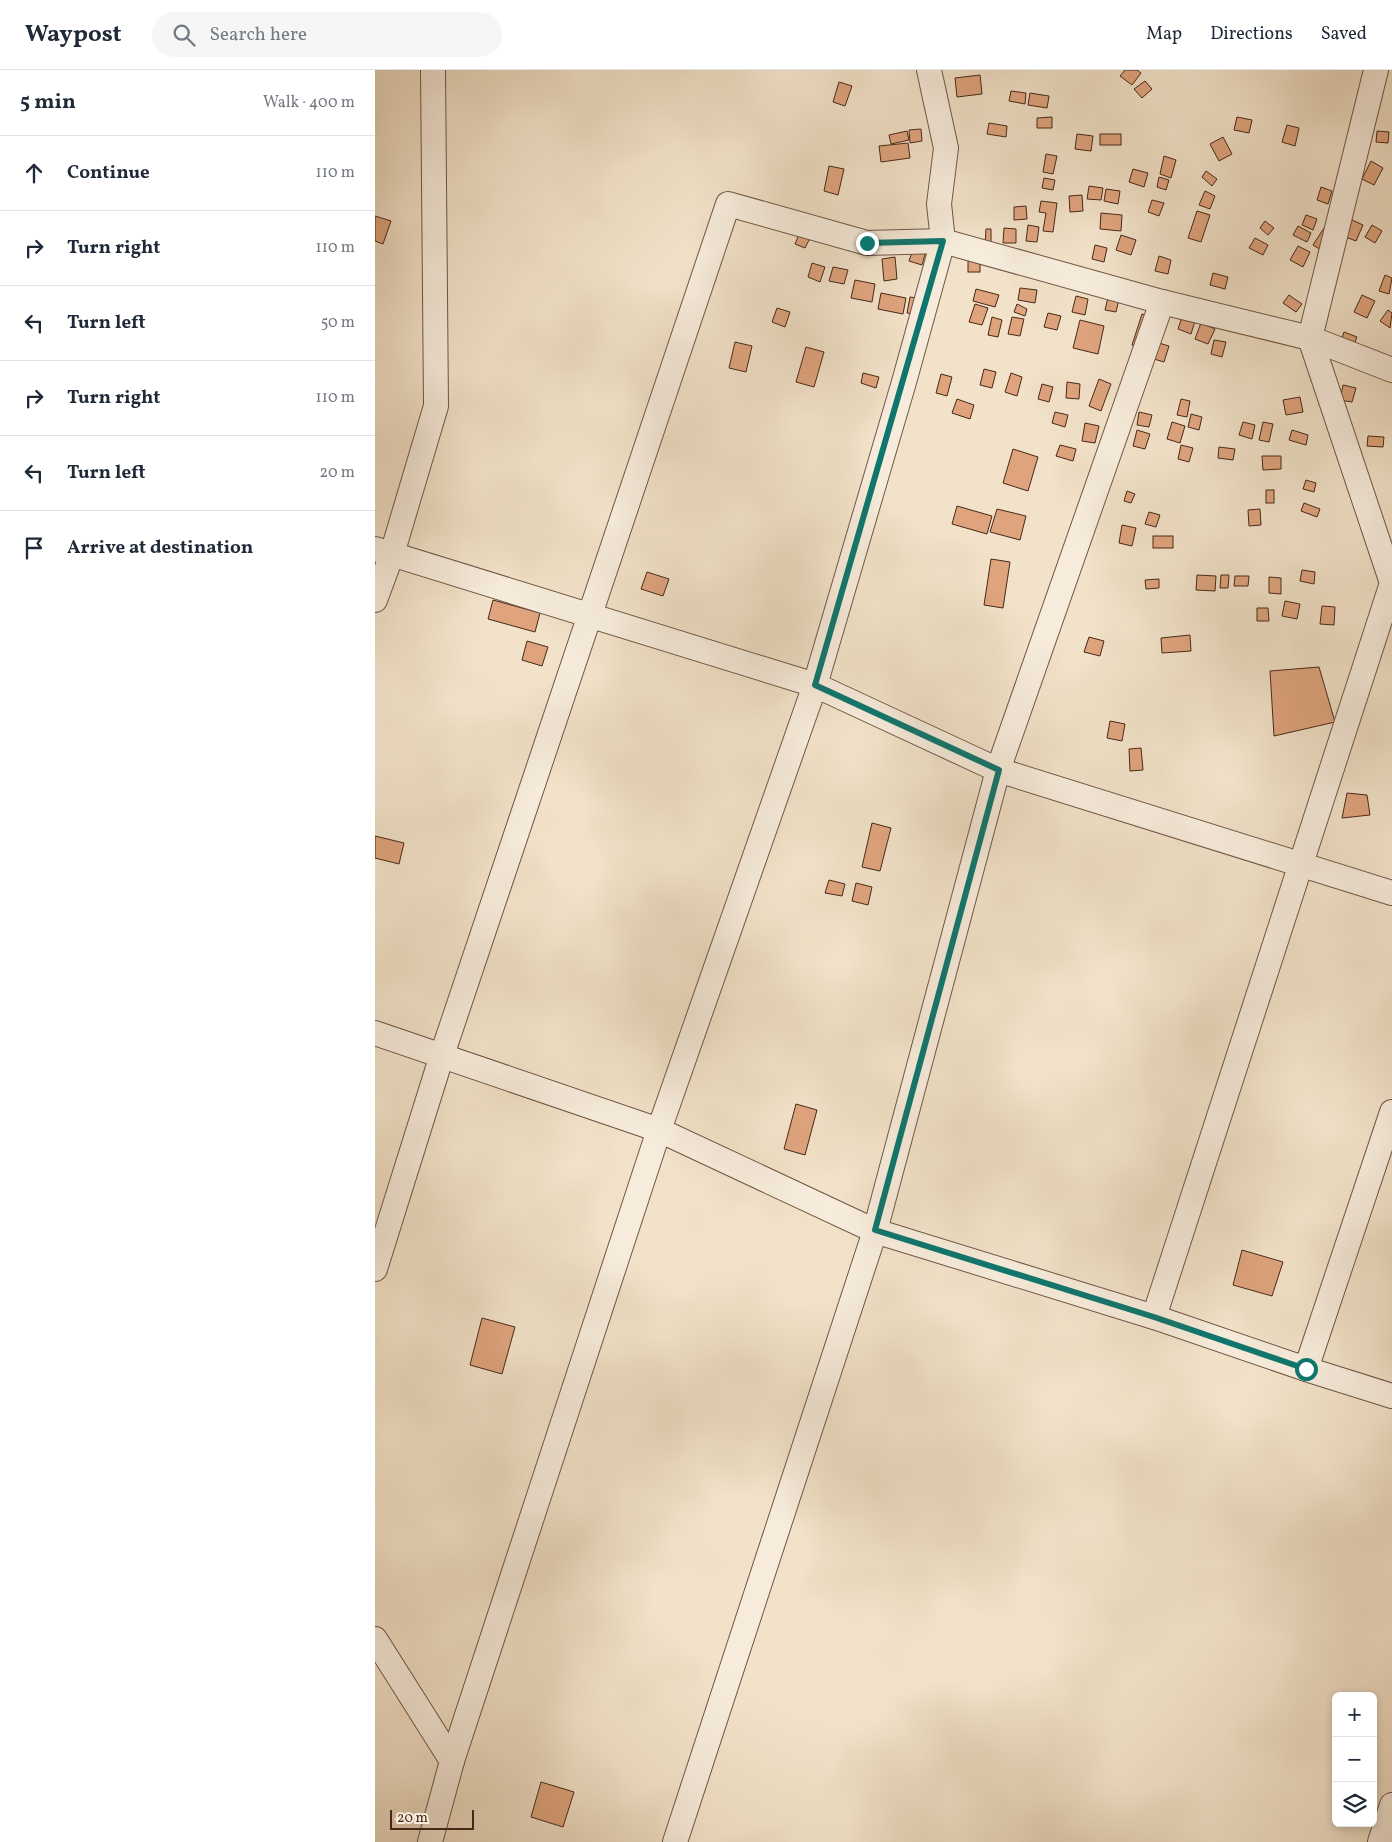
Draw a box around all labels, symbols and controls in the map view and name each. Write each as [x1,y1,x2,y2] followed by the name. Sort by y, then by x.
[152,12,502,57] search box
[25,18,122,52] text: Waypost
[170,21,198,49] icon: search
[210,22,307,48] text: Search here
[1146,22,1182,47] text: Map
[1210,22,1293,47] text: Directions
[1321,22,1367,47] text: Saved
[20,88,76,117] text: 5 min
[263,92,355,114] text: Walk · 400 m
[20,159,48,187] icon: ahead
[67,160,150,186] text: Continue
[316,162,355,184] text: 110 m
[856,232,879,255] route end
[20,234,48,262] icon: right
[67,235,160,261] text: Turn right
[316,237,355,259] text: 110 m
[20,309,48,337] icon: left
[67,310,146,336] text: Turn left
[321,312,355,334] text: 50 m
[20,384,48,412] icon: right
[67,385,160,411] text: Turn right
[316,387,355,409] text: 110 m
[20,459,48,487] icon: left
[67,460,146,486] text: Turn left
[320,462,355,484] text: 20 m
[20,534,48,562] icon: arrive
[67,535,253,561] text: Arrive at destination
[1295,1358,1318,1381] route start
[1332,1692,1377,1827] map controls
[1332,1692,1377,1737] button: +
[1332,1737,1377,1782] button: −
[1332,1782,1377,1827] button: layers
[390,1807,474,1830] scale bar
[397,1809,428,1828] text: 20 m

